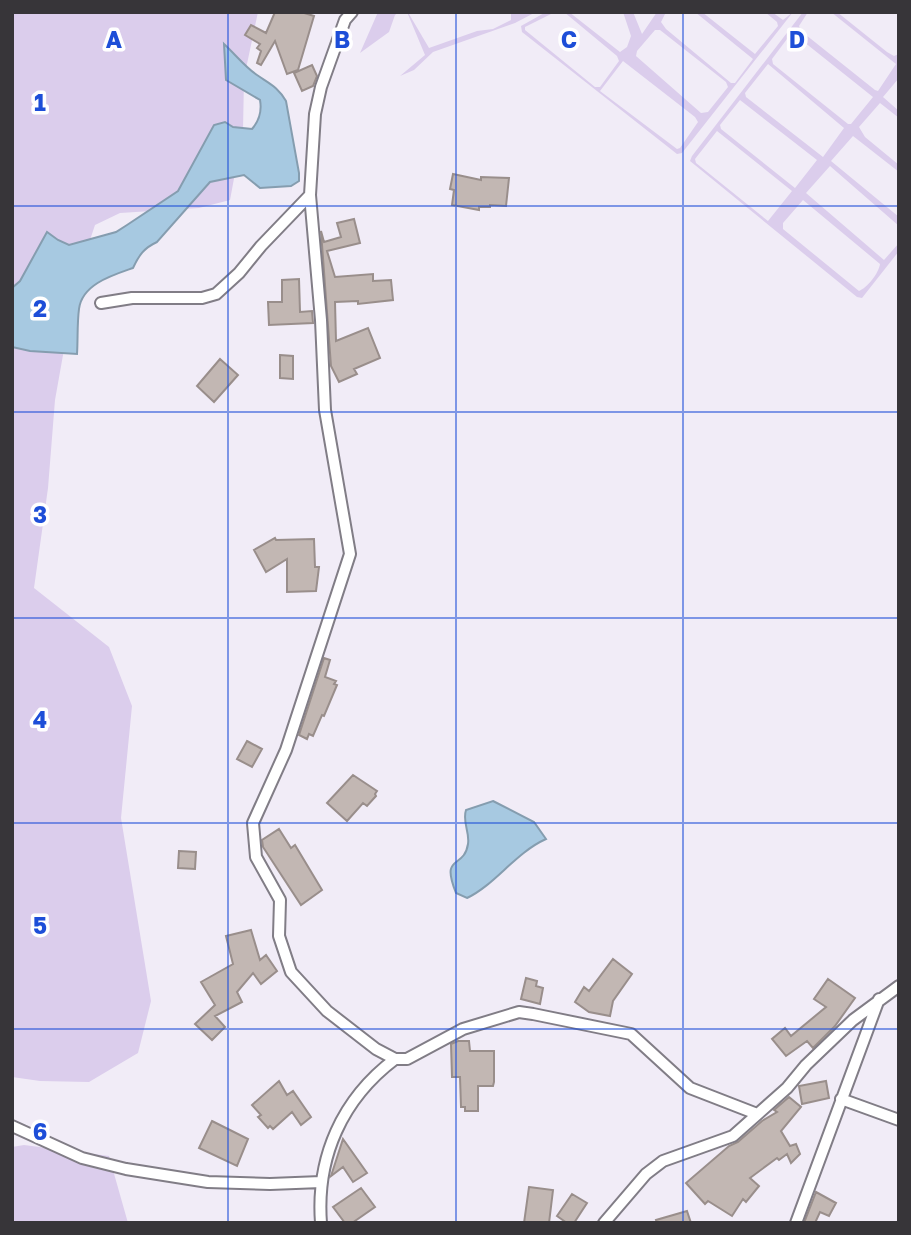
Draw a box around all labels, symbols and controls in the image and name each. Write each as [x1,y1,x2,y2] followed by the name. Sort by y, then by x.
[106,25,123,53] text: A
[334,25,350,53] text: B
[561,25,577,53] text: C
[789,25,805,53] text: D
[34,88,46,116] text: 1
[33,294,47,322] text: 2
[33,500,47,528] text: 3
[33,705,47,733] text: 4
[33,911,47,939] text: 5
[33,1117,47,1145] text: 6

